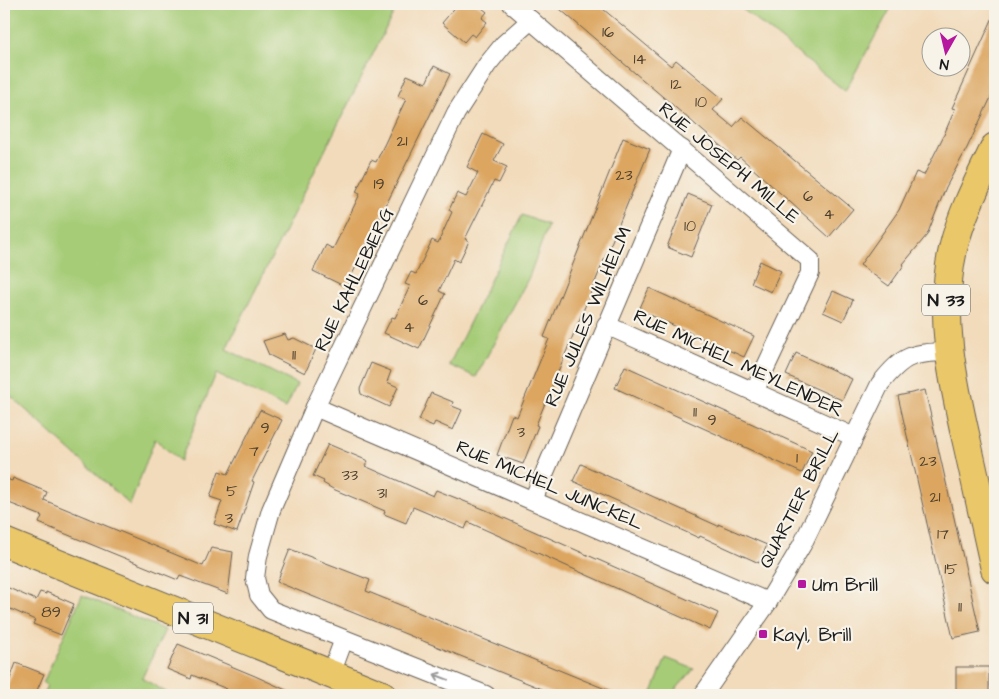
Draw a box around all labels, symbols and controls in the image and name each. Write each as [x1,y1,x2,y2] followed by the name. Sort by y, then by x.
[602,21,614,43] house number: 16
[922,28,972,78] north arrow
[634,48,647,70] house number: 14
[938,53,950,74] text: N
[670,73,682,95] house number: 12
[695,91,707,113] house number: 10
[653,96,805,230] street label: RUE JOSEPH MILLE
[396,130,408,152] house number: 21
[615,164,633,186] house number: 23
[373,173,385,195] house number: 19
[803,185,813,207] house number: 6
[308,203,401,356] street label: RUE KAHLEBIERG
[824,203,835,225] house number: 4
[684,215,696,237] house number: 10
[538,222,639,411] street label: RUE JULES WILHELM
[922,284,970,316] road number: N 33
[418,289,428,311] house number: 6
[629,303,848,424] street label: RUE MICHEL MEYLENDER
[404,316,415,338] house number: 4
[292,344,296,366] house number: 11
[693,401,697,423] house number: 11
[707,409,717,431] house number: 9
[260,417,270,439] house number: 9
[517,421,525,443] house number: 3
[753,424,846,573] street label: QUARTIER BRILL
[452,434,647,537] street label: RUE MICHEL JUNCKEL
[249,440,259,462] house number: 7
[796,447,798,469] house number: 1
[919,450,937,472] house number: 23
[342,464,358,486] house number: 33
[226,480,238,502] house number: 5
[377,482,387,504] house number: 31
[929,486,941,508] house number: 21
[225,507,233,529] house number: 3
[937,523,949,545] house number: 17
[944,558,958,580] house number: 15
[812,572,878,599] place label: Um Brill
[796,578,808,590] marker: Um Brill
[958,596,962,618] house number: 11
[41,601,61,623] house number: 89
[173,602,213,634] road number: N 31
[773,622,851,650] place label: Kayl, Brill
[757,628,769,640] marker: Kayl, Brill
[434,672,449,682] one-way arrow

